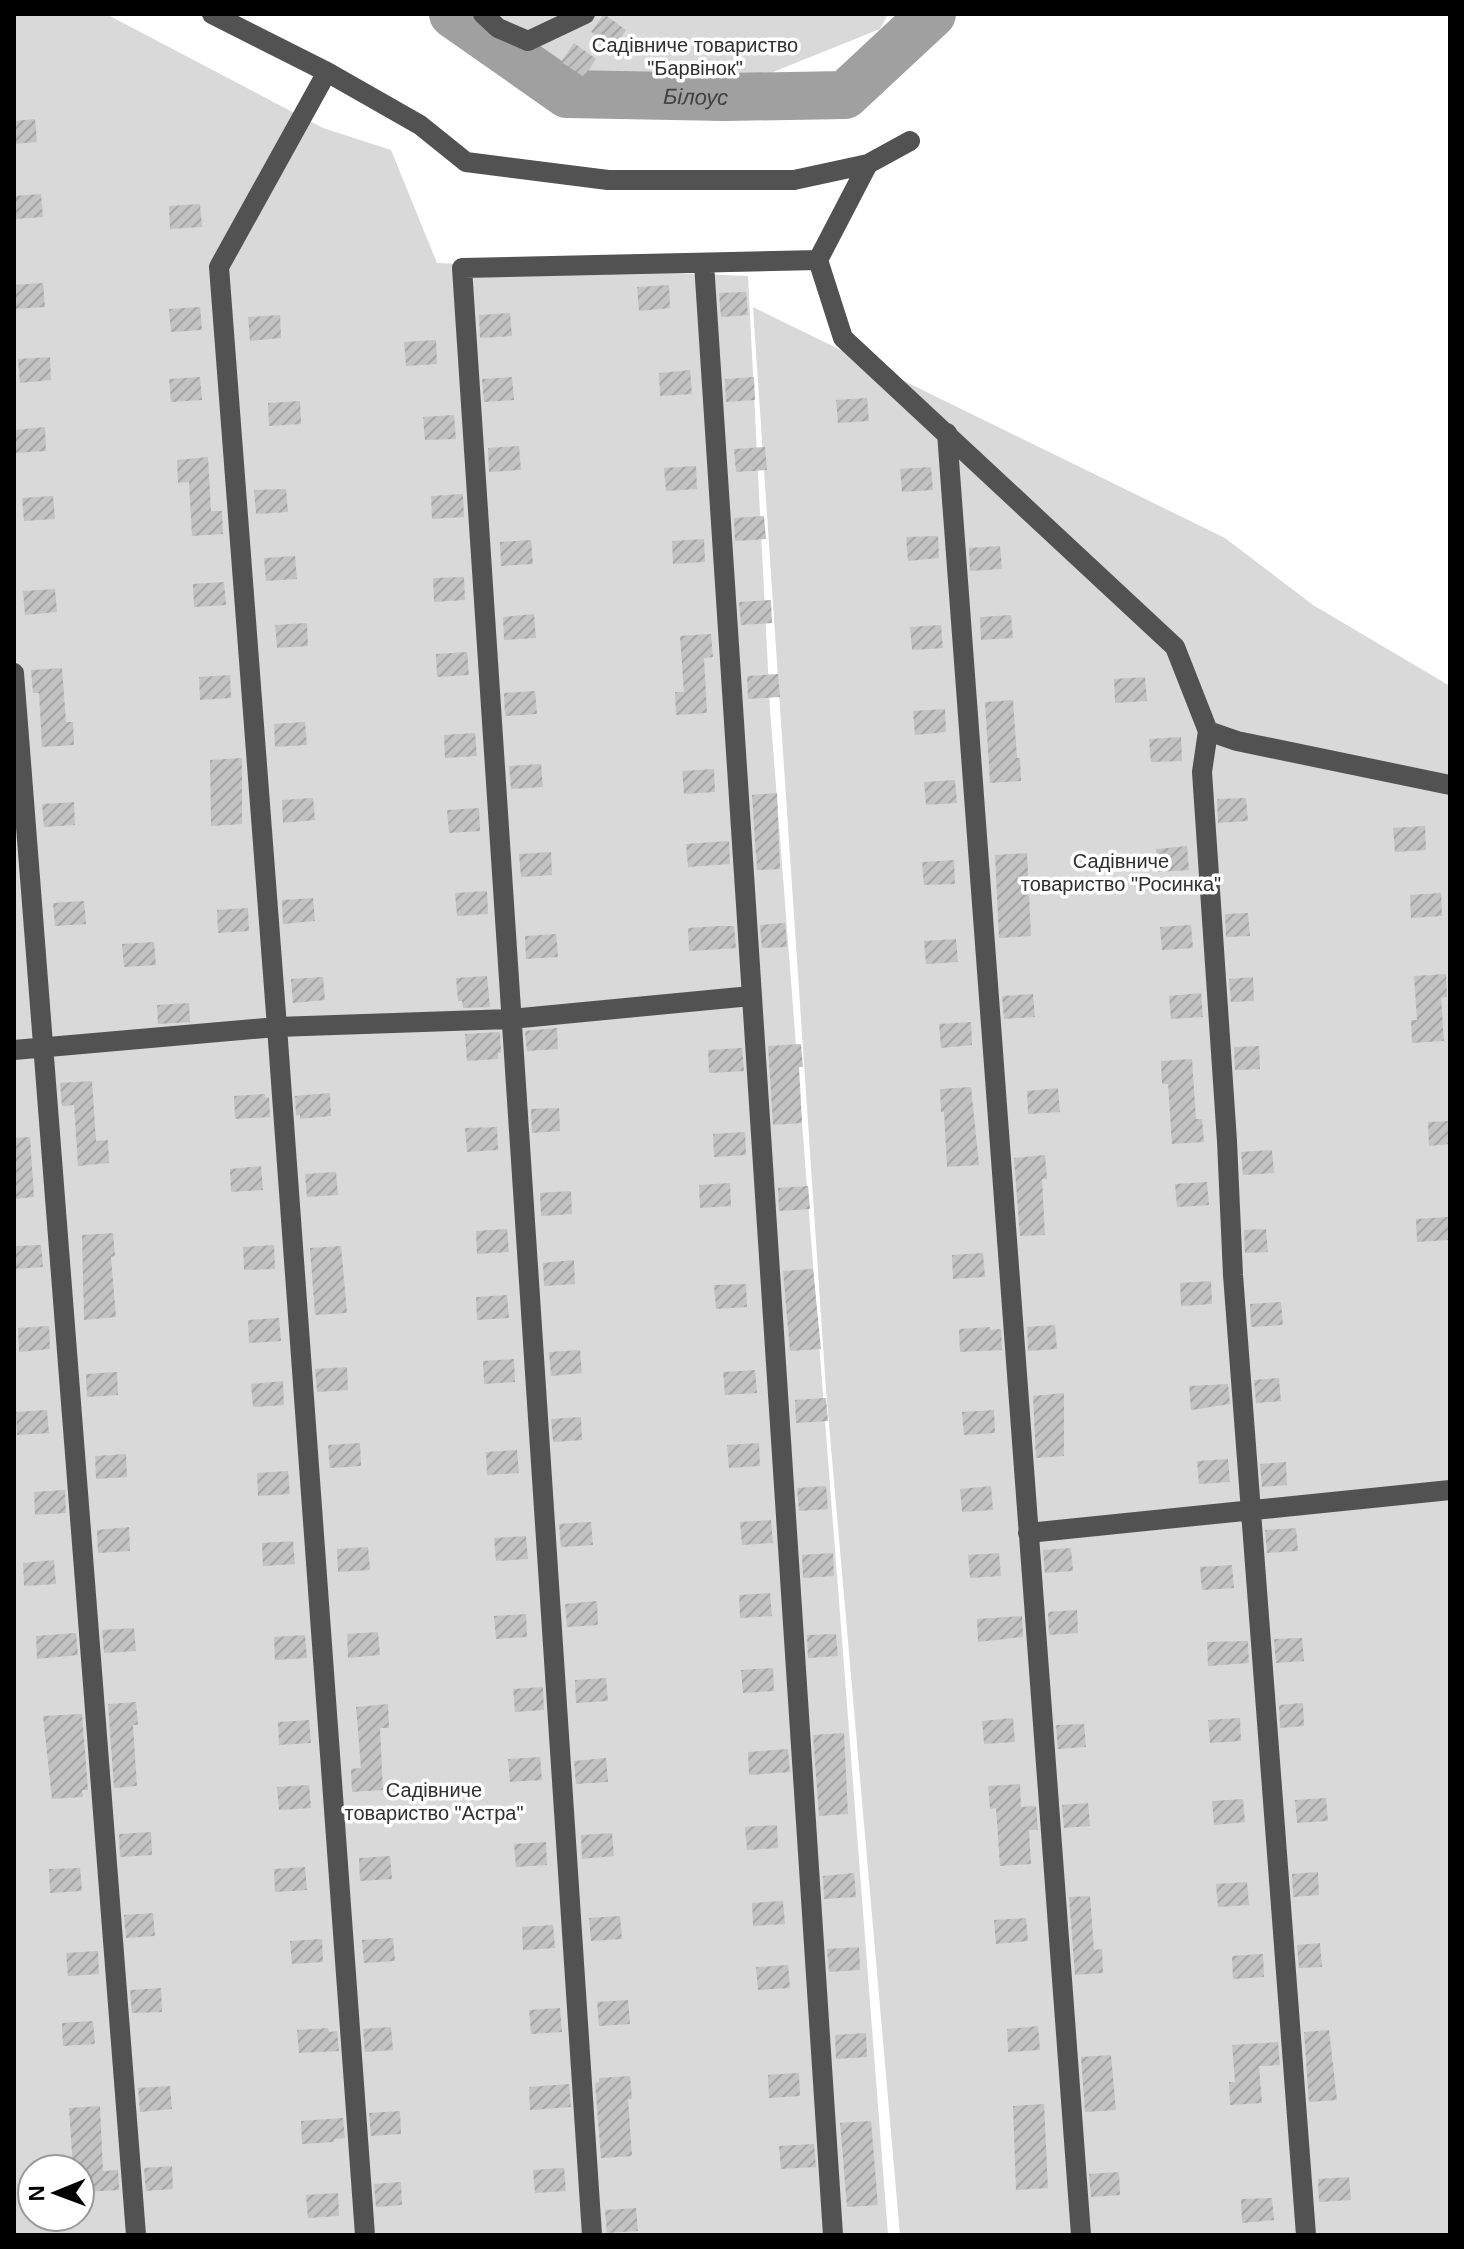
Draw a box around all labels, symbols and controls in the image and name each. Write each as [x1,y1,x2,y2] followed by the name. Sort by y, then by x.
[592,34,798,79] park label: Садівниче товариство "Барвінок"
[663,84,729,110] water label: Білоус
[1021,850,1221,895] park label: Садівниче товариство "Росинка"
[344,1779,524,1824] park label: Садівниче товариство "Астра"
[16,2153,96,2233] north arrow
[24,2185,49,2202] text: N

